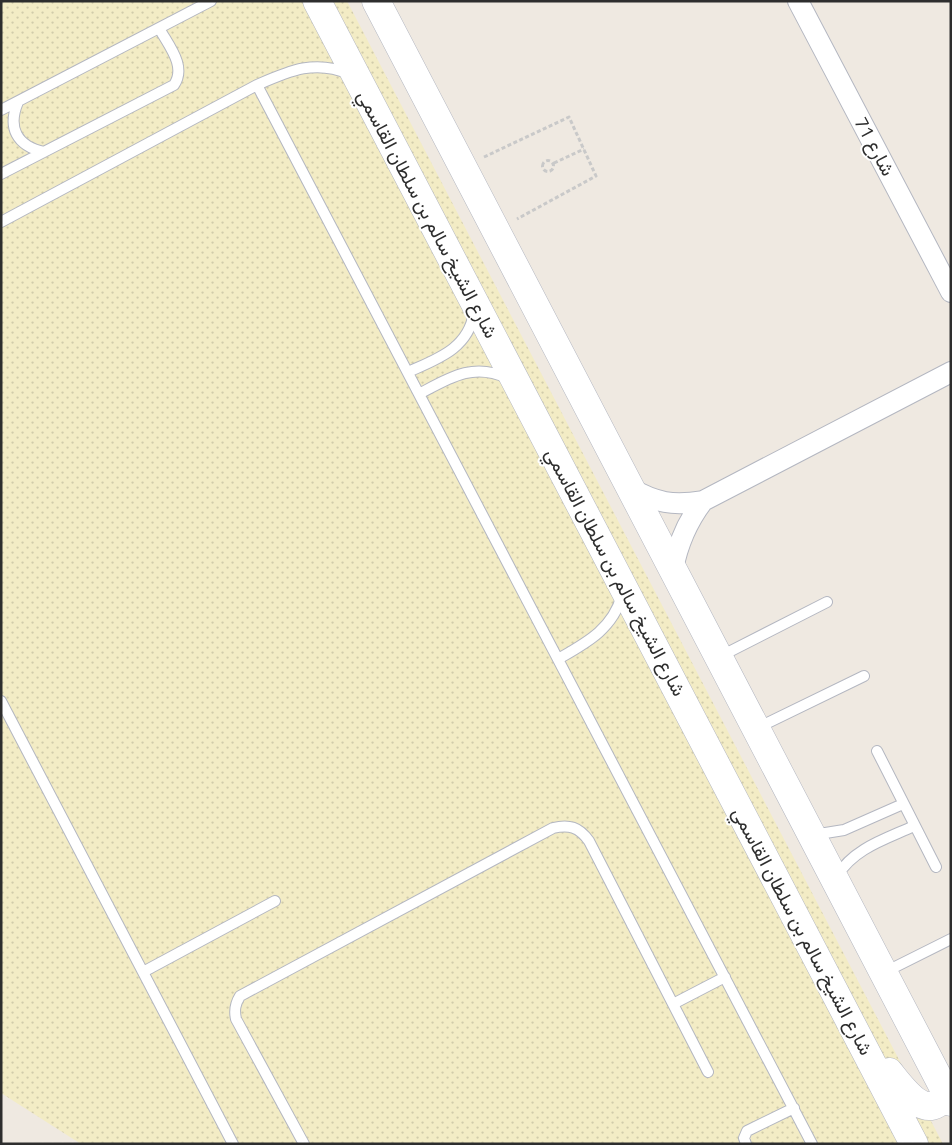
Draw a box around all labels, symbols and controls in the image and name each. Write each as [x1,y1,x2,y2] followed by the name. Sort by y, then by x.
[349,85,506,344] street label: شارع الشيخ سالم بن سلطان القاسمي
[848,111,903,181] street label: شارع 71
[537,443,694,702] street label: شارع الشيخ سالم بن سلطان القاسمي
[724,802,881,1061] street label: شارع الشيخ سالم بن سلطان القاسمي

